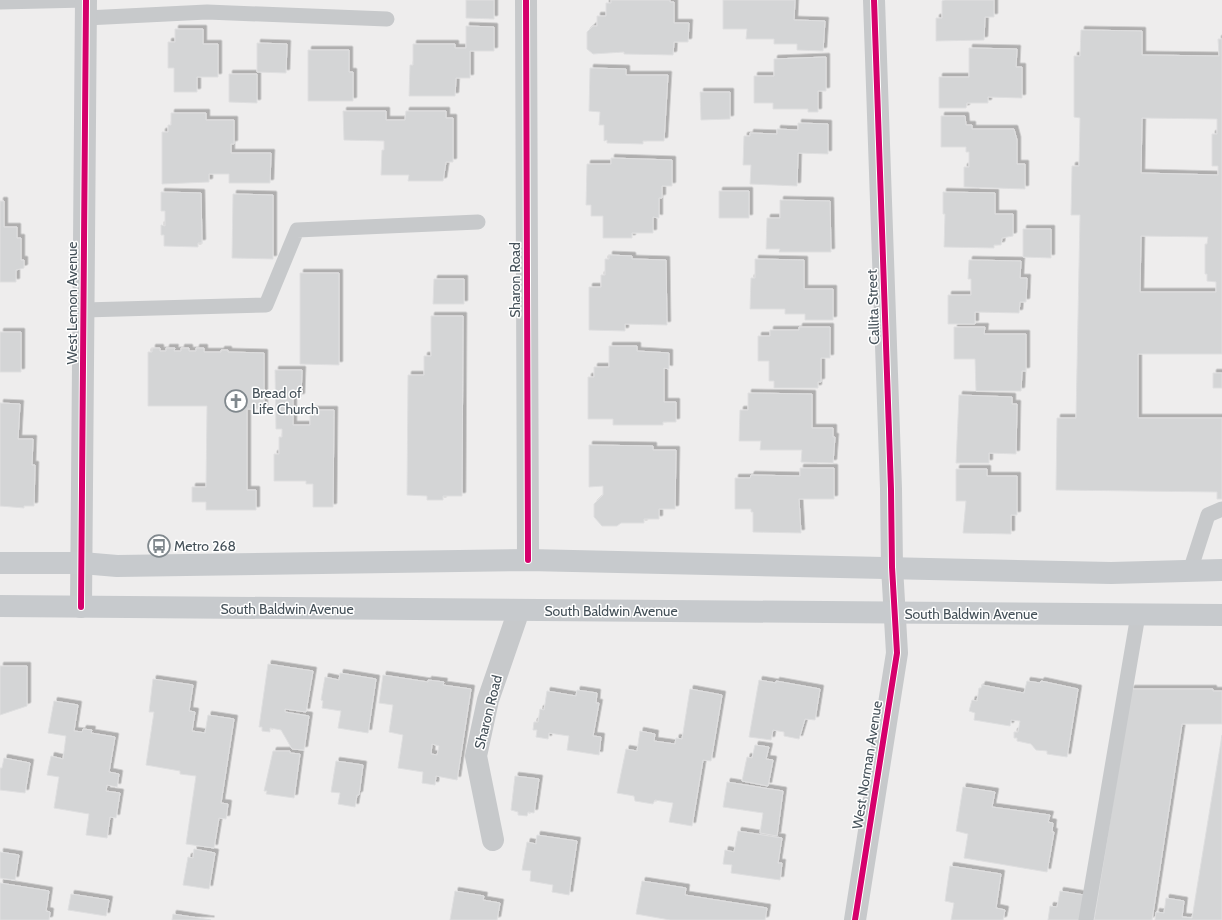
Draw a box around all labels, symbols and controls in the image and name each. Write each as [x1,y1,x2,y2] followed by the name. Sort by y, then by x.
[63,242,81,364] street label: West Lemon Avenue
[506,242,524,318] street label: Sharon Road
[863,269,883,345] street label: Callita Street
[252,384,319,418] place label: Bread of Life Church
[223,388,249,414] church icon: Bread of Life Church
[146,533,172,559] bus stop icon: Metro 268
[174,537,236,555] place label: Metro 268
[220,600,354,618] street label: South Baldwin Avenue
[544,602,678,620] street label: South Baldwin Avenue
[904,605,1038,623] street label: South Baldwin Avenue
[470,673,506,751] street label: Sharon Road
[848,700,886,830] street label: West Norman Avenue

